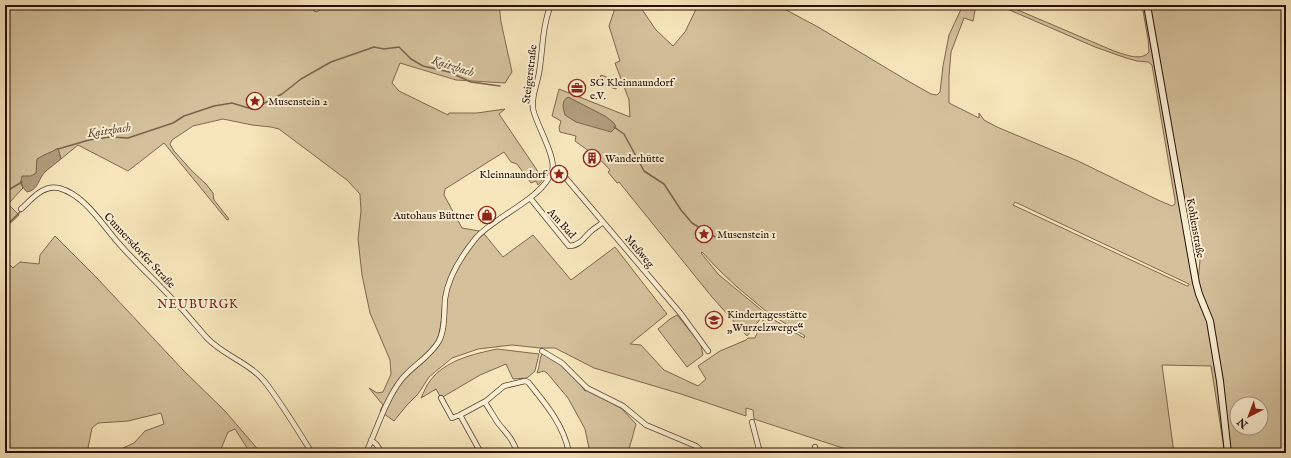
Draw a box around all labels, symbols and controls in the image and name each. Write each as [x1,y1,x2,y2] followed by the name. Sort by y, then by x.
[519,44,541,105] street label: Steigerstraße
[429,52,476,80] water label: Kaitzbach
[590,76,676,103] place label: SG Kleinnaundorf e.V.
[567,78,587,98] office icon: SG Kleinnaundorf e.V.
[245,91,265,111] place icon: Musenstein 2
[268,95,328,109] place label: Musenstein 2
[85,120,132,141] water label: Kaitzbach
[582,148,602,168] building icon: Wanderhütte
[605,152,664,166] place label: Wanderhütte
[549,164,569,184] place icon: Kleinnaundorf
[479,168,548,182] place label: Kleinnaundorf
[1183,197,1207,259] street label: Kohlenstraße
[477,205,497,225] shop icon: Autohaus Büttner
[543,205,579,242] street label: Am Bad
[392,209,474,223] place label: Autohaus Büttner
[101,210,178,291] street label: Cunnersdorfer Straße
[694,224,714,244] place icon: Musenstein 1
[717,228,776,242] place label: Musenstein 1
[621,232,658,272] street label: Meßweg
[157,297,239,312] district label: NEUBURGK
[727,308,807,335] place label: Kindertagesstätte „Wurzelzwerge“
[704,310,724,330] school or university icon: Kindertagesstätte „Wurzelzwerge“
[1229,396,1269,436] north arrow
[1234,414,1252,432] text: N

